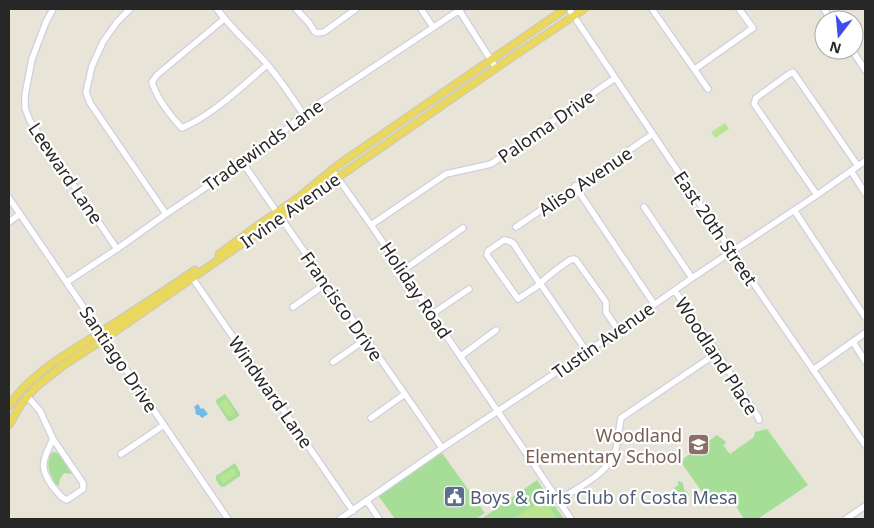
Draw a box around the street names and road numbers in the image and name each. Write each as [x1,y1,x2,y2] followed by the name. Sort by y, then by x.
[493,84,599,168] street label: Paloma Drive
[198,93,328,197] street label: Tradewinds Lane
[23,118,109,228] street label: Leeward Lane
[533,141,637,221] street label: Aliso Avenue
[669,166,763,290] street label: East 20th Street
[235,167,345,253] street label: Irvine Avenue
[375,237,457,343] street label: Holiday Road
[295,247,389,365] street label: Francisco Drive
[670,293,764,419] street label: Woodland Place
[547,296,659,384] street label: Tustin Avenue
[75,301,163,417] street label: Santiago Drive
[223,331,319,453] street label: Windward Lane

